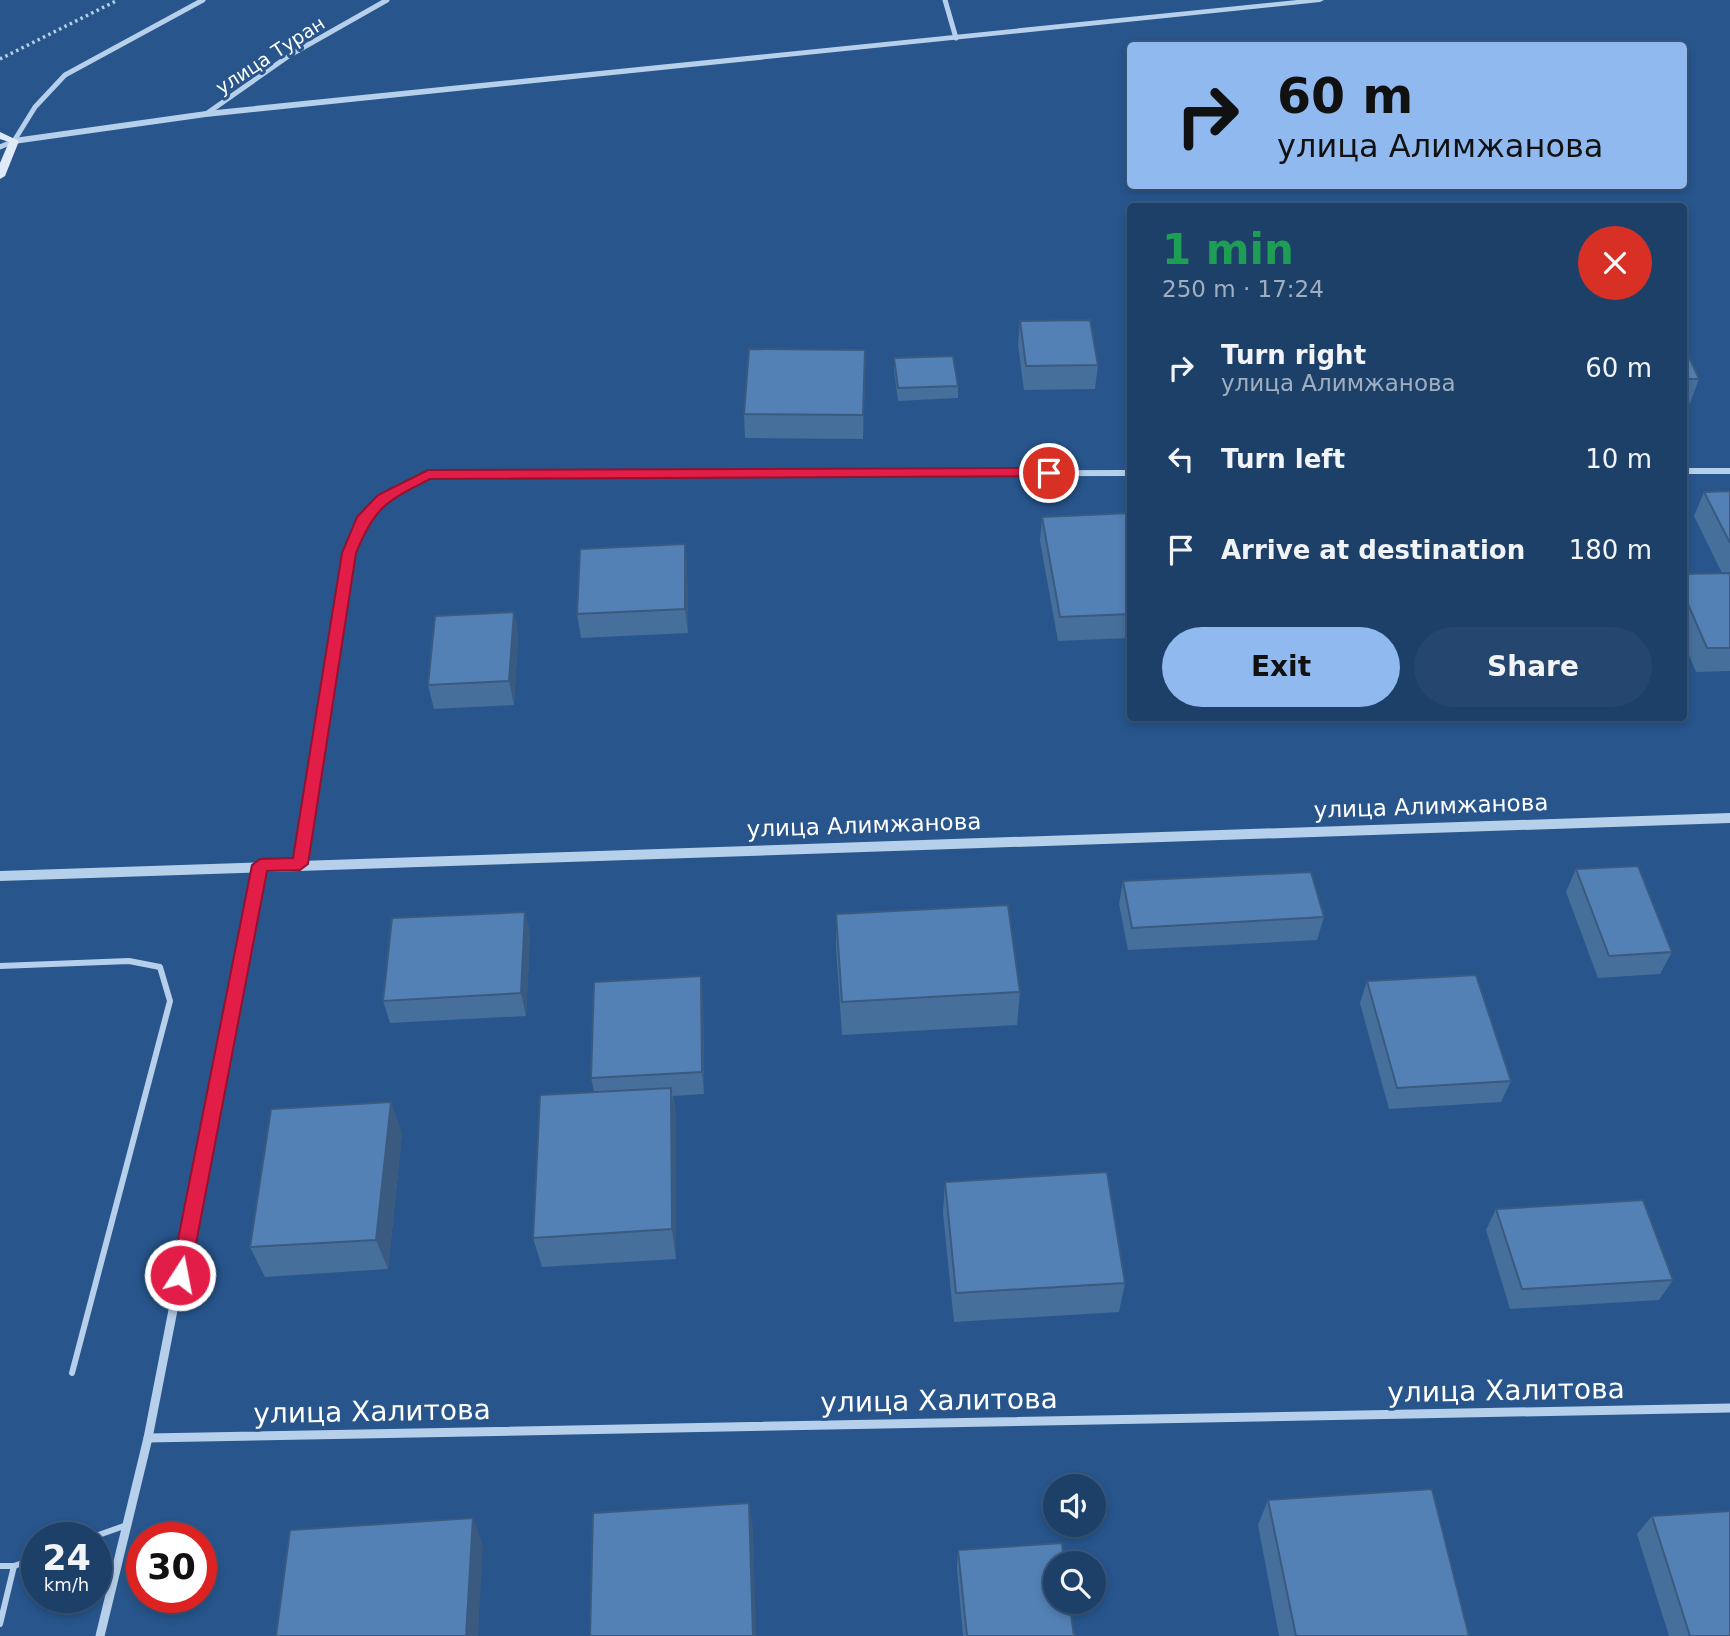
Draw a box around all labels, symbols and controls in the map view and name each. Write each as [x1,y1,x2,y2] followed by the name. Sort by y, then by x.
[211,12,329,98] street label: улица Туран
[1277,68,1413,125] text: 60 m
[1162,70,1253,161] icon: right
[1277,127,1603,165] text: улица Алимжанова
[1162,225,1294,274] text: 1 min
[1578,226,1652,300] button: close
[1162,276,1324,302] text: 250 m · 17:24
[1221,340,1366,370] text: Turn right
[1162,349,1200,387] icon: right
[1585,353,1652,383] text: 60 m
[1221,370,1456,396] text: улица Алимжанова
[1162,440,1200,478] icon: left
[1019,443,1079,503] pin
[1221,444,1345,474] text: Turn left
[1585,444,1652,474] text: 10 m
[1030,454,1068,492] icon: arrive
[1162,531,1200,569] icon: arrive
[1221,535,1525,565] text: Arrive at destination
[1569,535,1652,565] text: 180 m
[1162,627,1400,707] button: Exit
[1414,627,1652,707] button: Share
[1313,789,1549,823] street label: улица Алимжанова
[746,808,982,842] street label: улица Алимжанова
[143,1238,217,1312] position arrow
[1387,1372,1625,1409] street label: улица Халитова
[820,1382,1058,1419] street label: улица Халитова
[253,1393,491,1430] street label: улица Халитова
[1043,1474,1106,1614] map controls
[1043,1474,1106,1537] button: sound
[126,1522,217,1613] speed limit sign: 30
[42,1538,91,1578] text: 24
[1043,1551,1106,1614] button: search
[44,1574,89,1595] text: km/h

